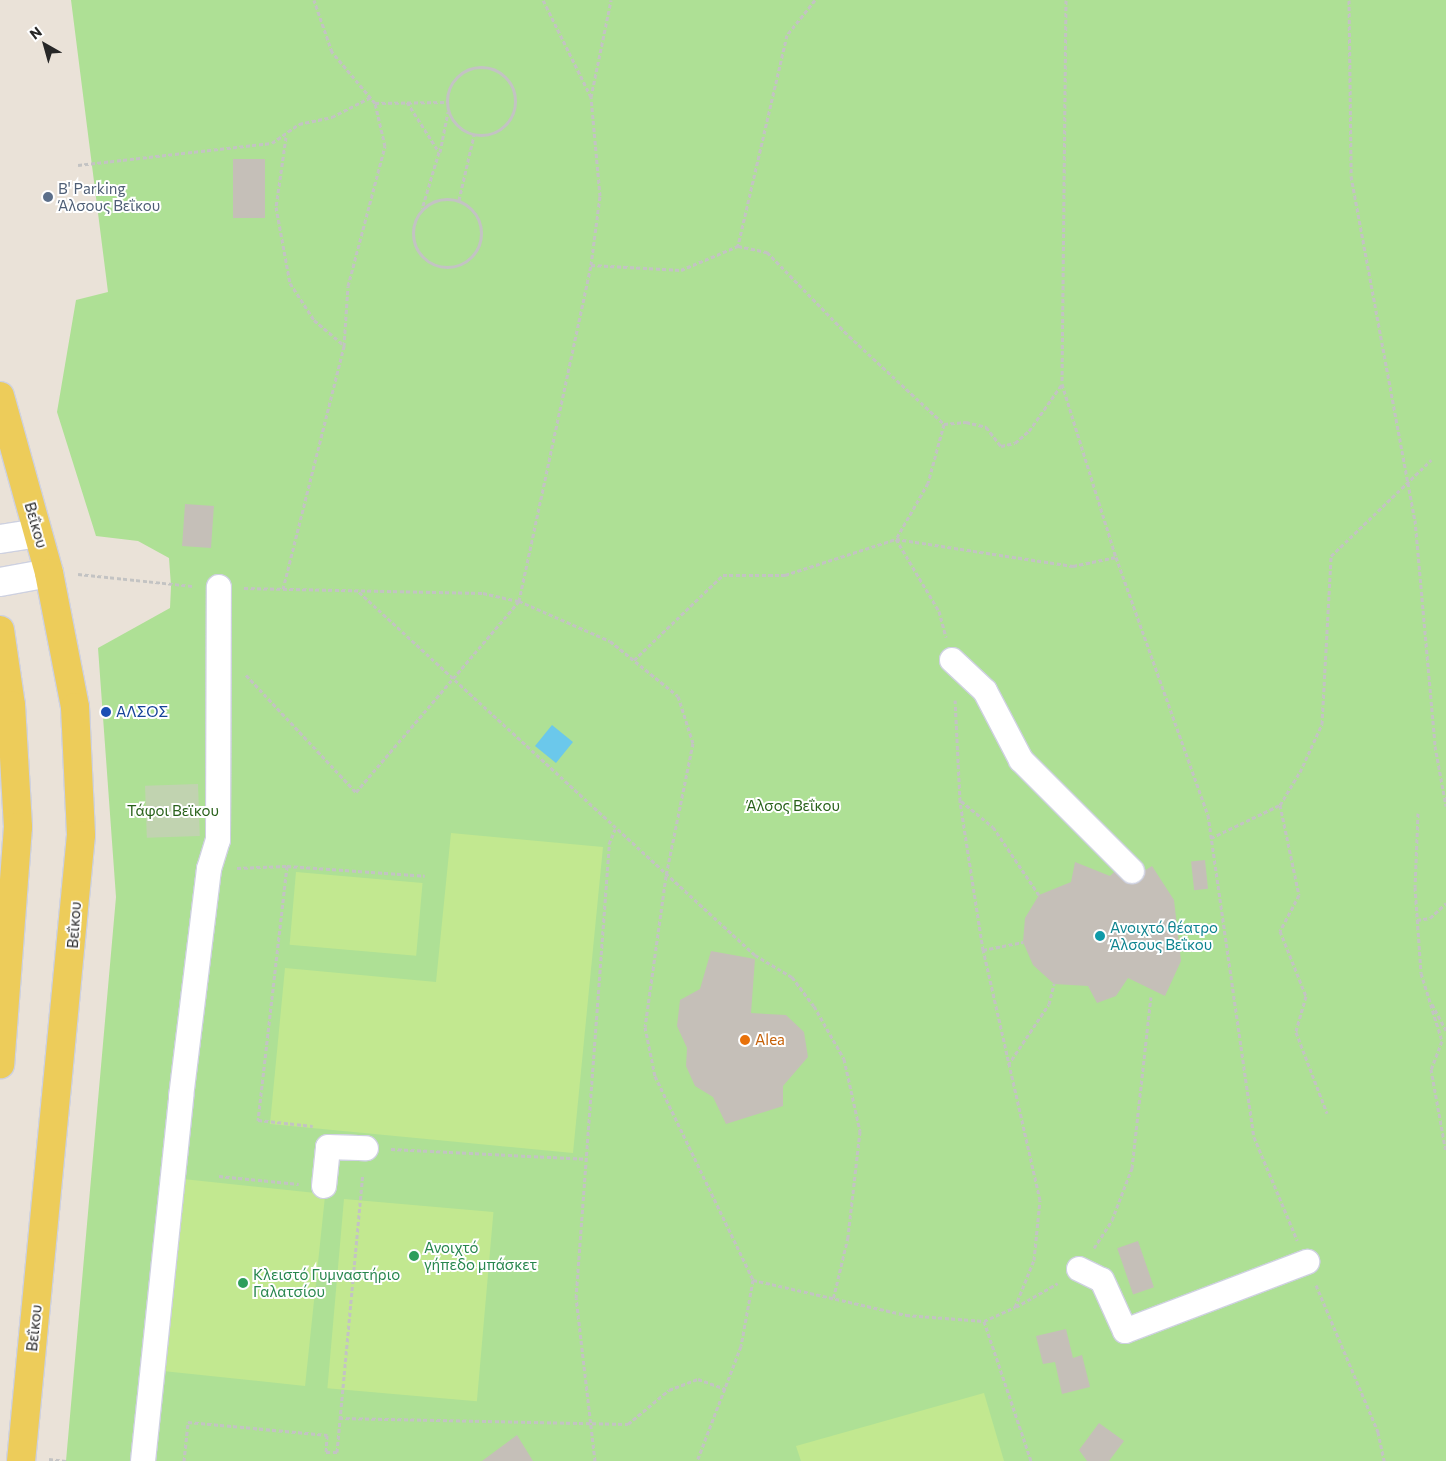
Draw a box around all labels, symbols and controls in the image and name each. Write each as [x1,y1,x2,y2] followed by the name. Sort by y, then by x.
[20,20,70,70] north arrow
[26,23,45,43] text: N
[58,179,160,214] place label: Β' Parking Άλσους Βεΐκου
[42,191,54,203] marker: Β' Parking Άλσους Βεΐκου
[21,500,51,550] street label: Βεΐκου
[116,703,168,721] place label: ΑΛΣΟΣ
[100,706,112,718] marker: ΑΛΣΟΣ
[746,797,840,815] park label: Άλσος Βεΐκου
[127,802,219,820] park label: Τάφοι Βεϊκου
[63,901,85,949] street label: Βεΐκου
[1110,918,1218,953] place label: Ανοιχτό θέατρο Άλσους Βεΐκου
[1094,930,1106,942] marker: Ανοιχτό θέατρο Άλσους Βεΐκου
[755,1031,785,1049] place label: Alea
[739,1034,751,1046] marker: Alea
[424,1238,537,1273] place label: Ανοιχτό γήπεδο μπάσκετ
[408,1250,420,1262] marker: Ανοιχτό γήπεδο μπάσκετ
[253,1265,400,1300] place label: Κλειστό Γυμναστήριο Γαλατσίου
[237,1277,249,1289] marker: Κλειστό Γυμναστήριο Γαλατσίου
[23,1304,45,1352] street label: Βεΐκου

